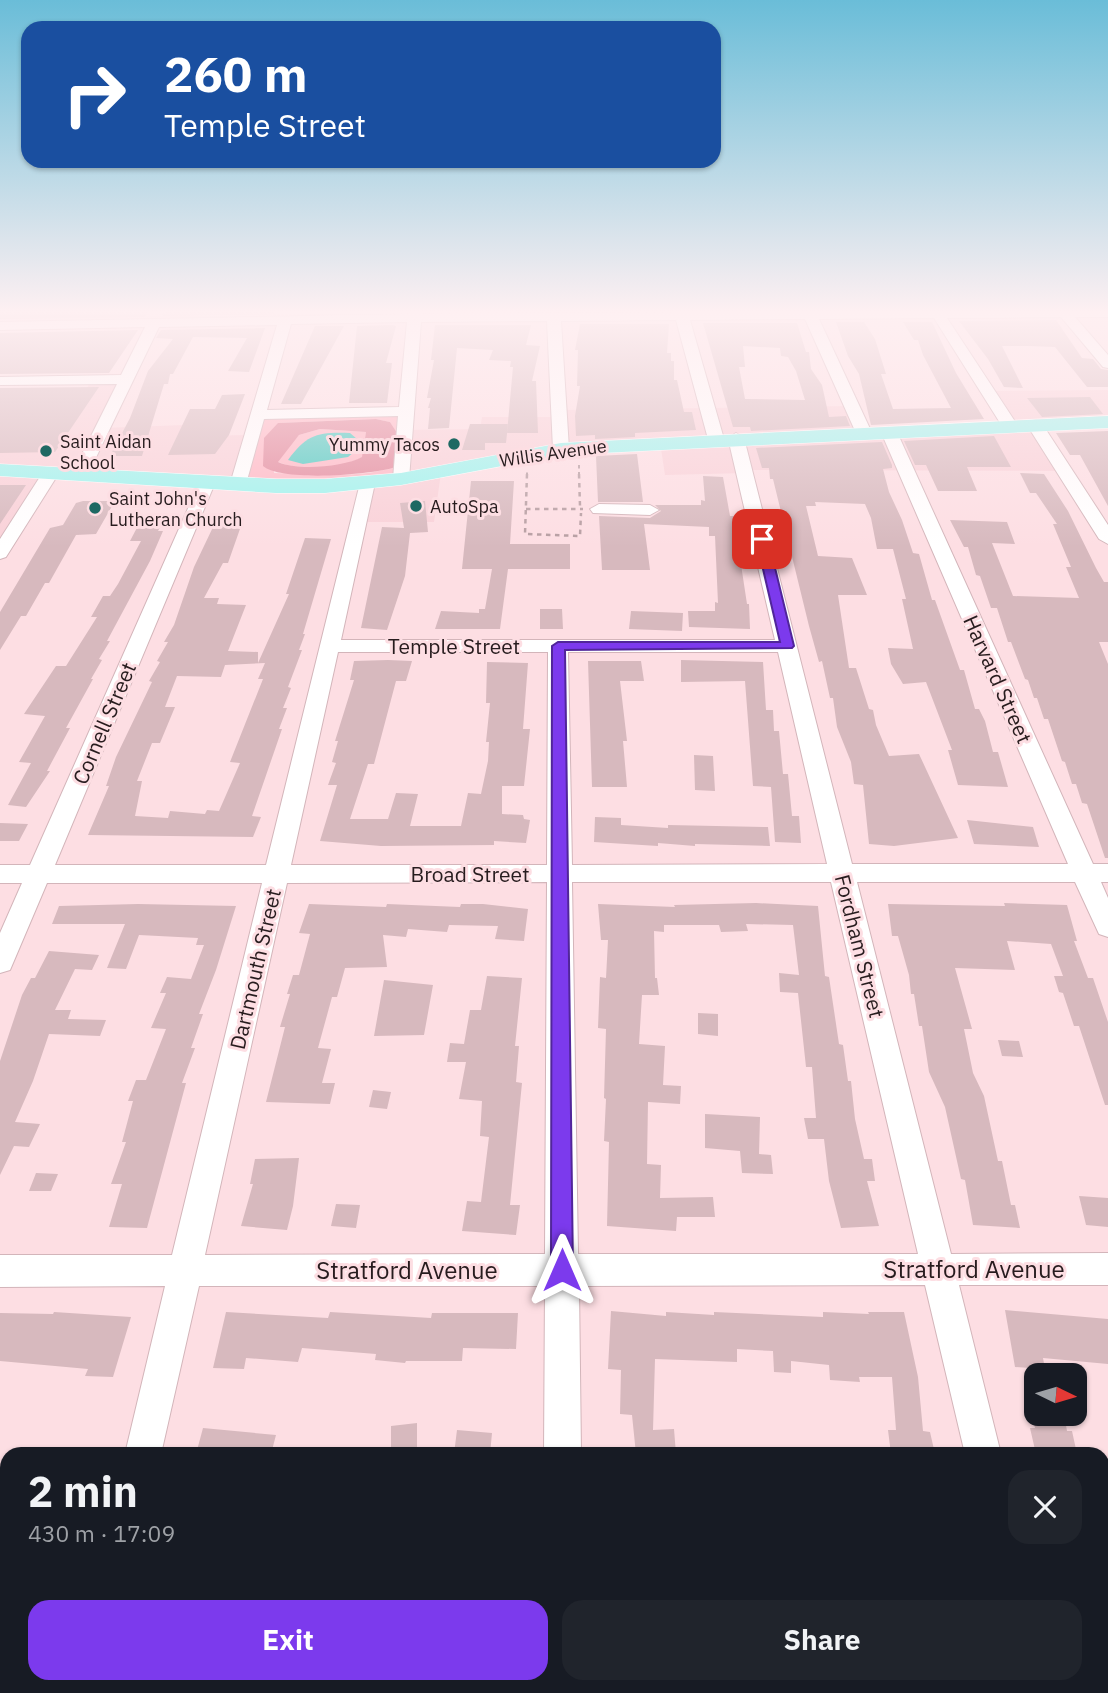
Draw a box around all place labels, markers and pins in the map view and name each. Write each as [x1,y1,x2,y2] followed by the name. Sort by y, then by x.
[60,430,152,474] place label: Saint Aidan School
[329,433,440,456] place label: Yummy Tacos
[446,436,462,452] marker: Yummy Tacos
[38,443,54,459] marker: Saint Aidan School
[109,487,243,531] place label: Saint John's Lutheran Church
[430,495,499,518] place label: AutoSpa
[408,498,424,514] marker: AutoSpa
[87,500,103,516] marker: Saint John's Lutheran Church
[732,509,792,569] pin

